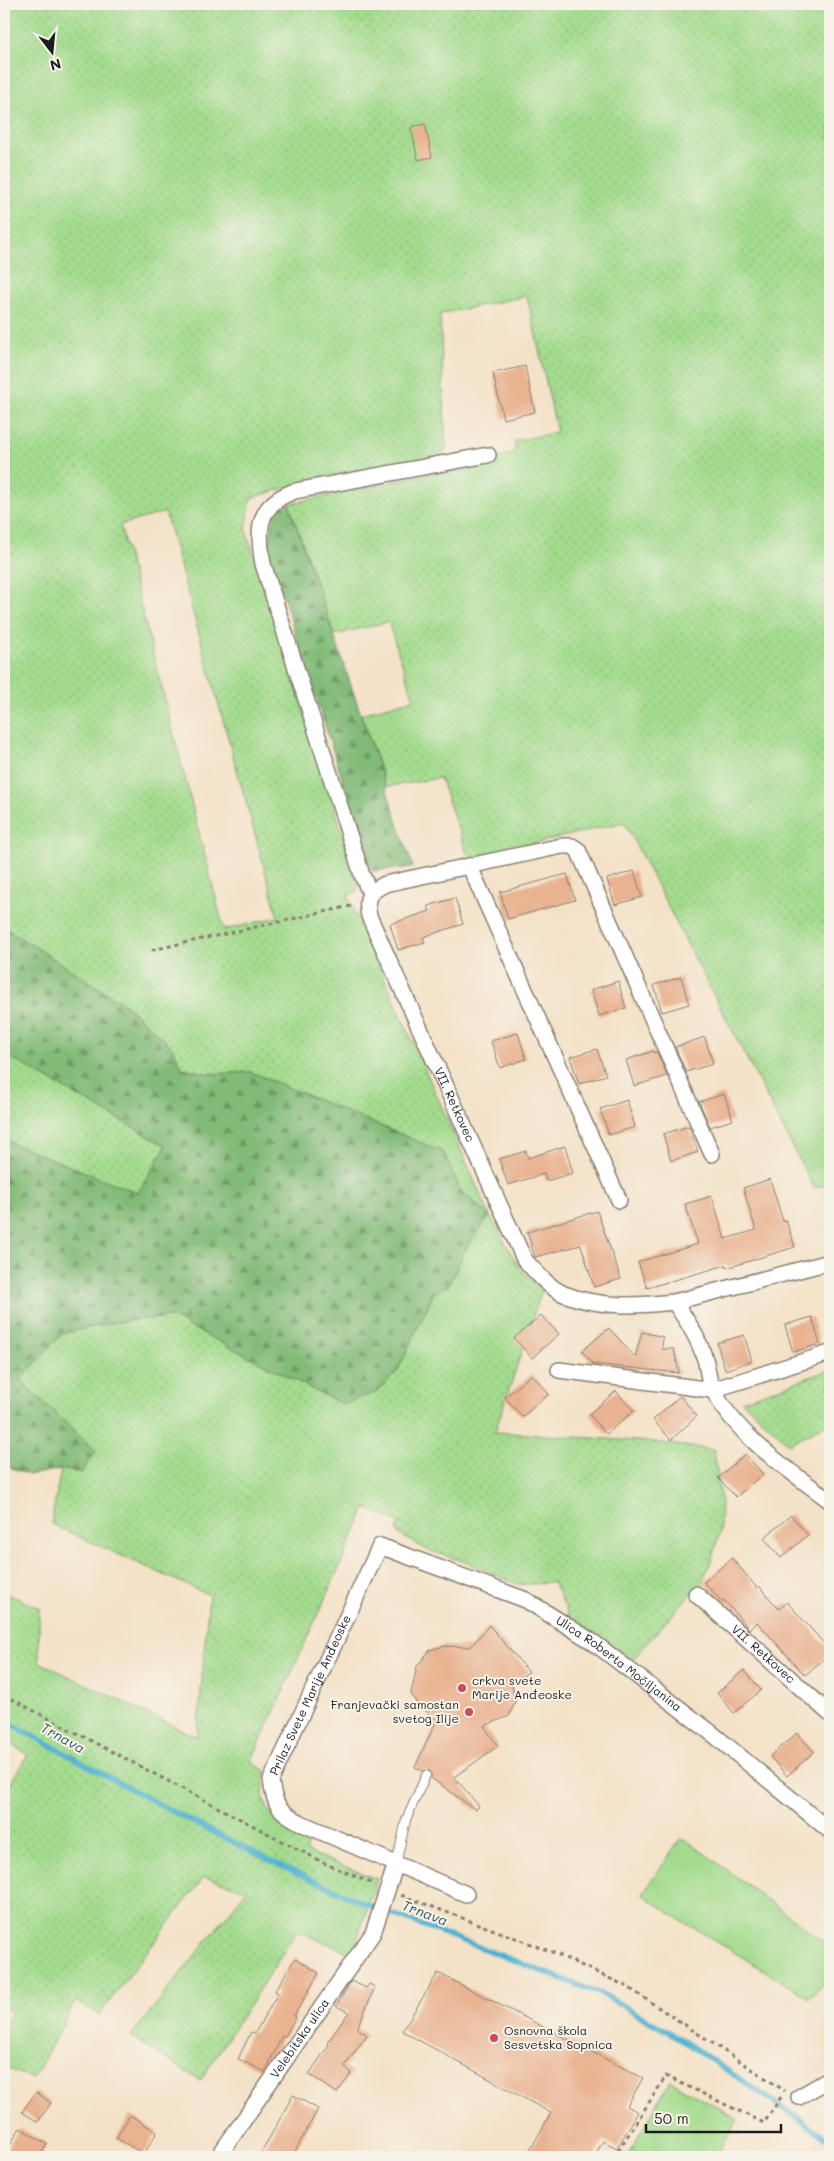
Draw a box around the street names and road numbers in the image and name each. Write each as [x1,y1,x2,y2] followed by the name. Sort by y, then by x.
[431,1064,479,1144] street label: VII. Retkovec
[265,1612,354,1778] street label: Prilaz Svete Marije Anđeoske
[553,1612,685,1714] street label: Ulica Roberta Močiljanina
[728,1621,799,1686] street label: VII. Retkovec
[266,1995,332,2081] street label: Velebitska ulica

